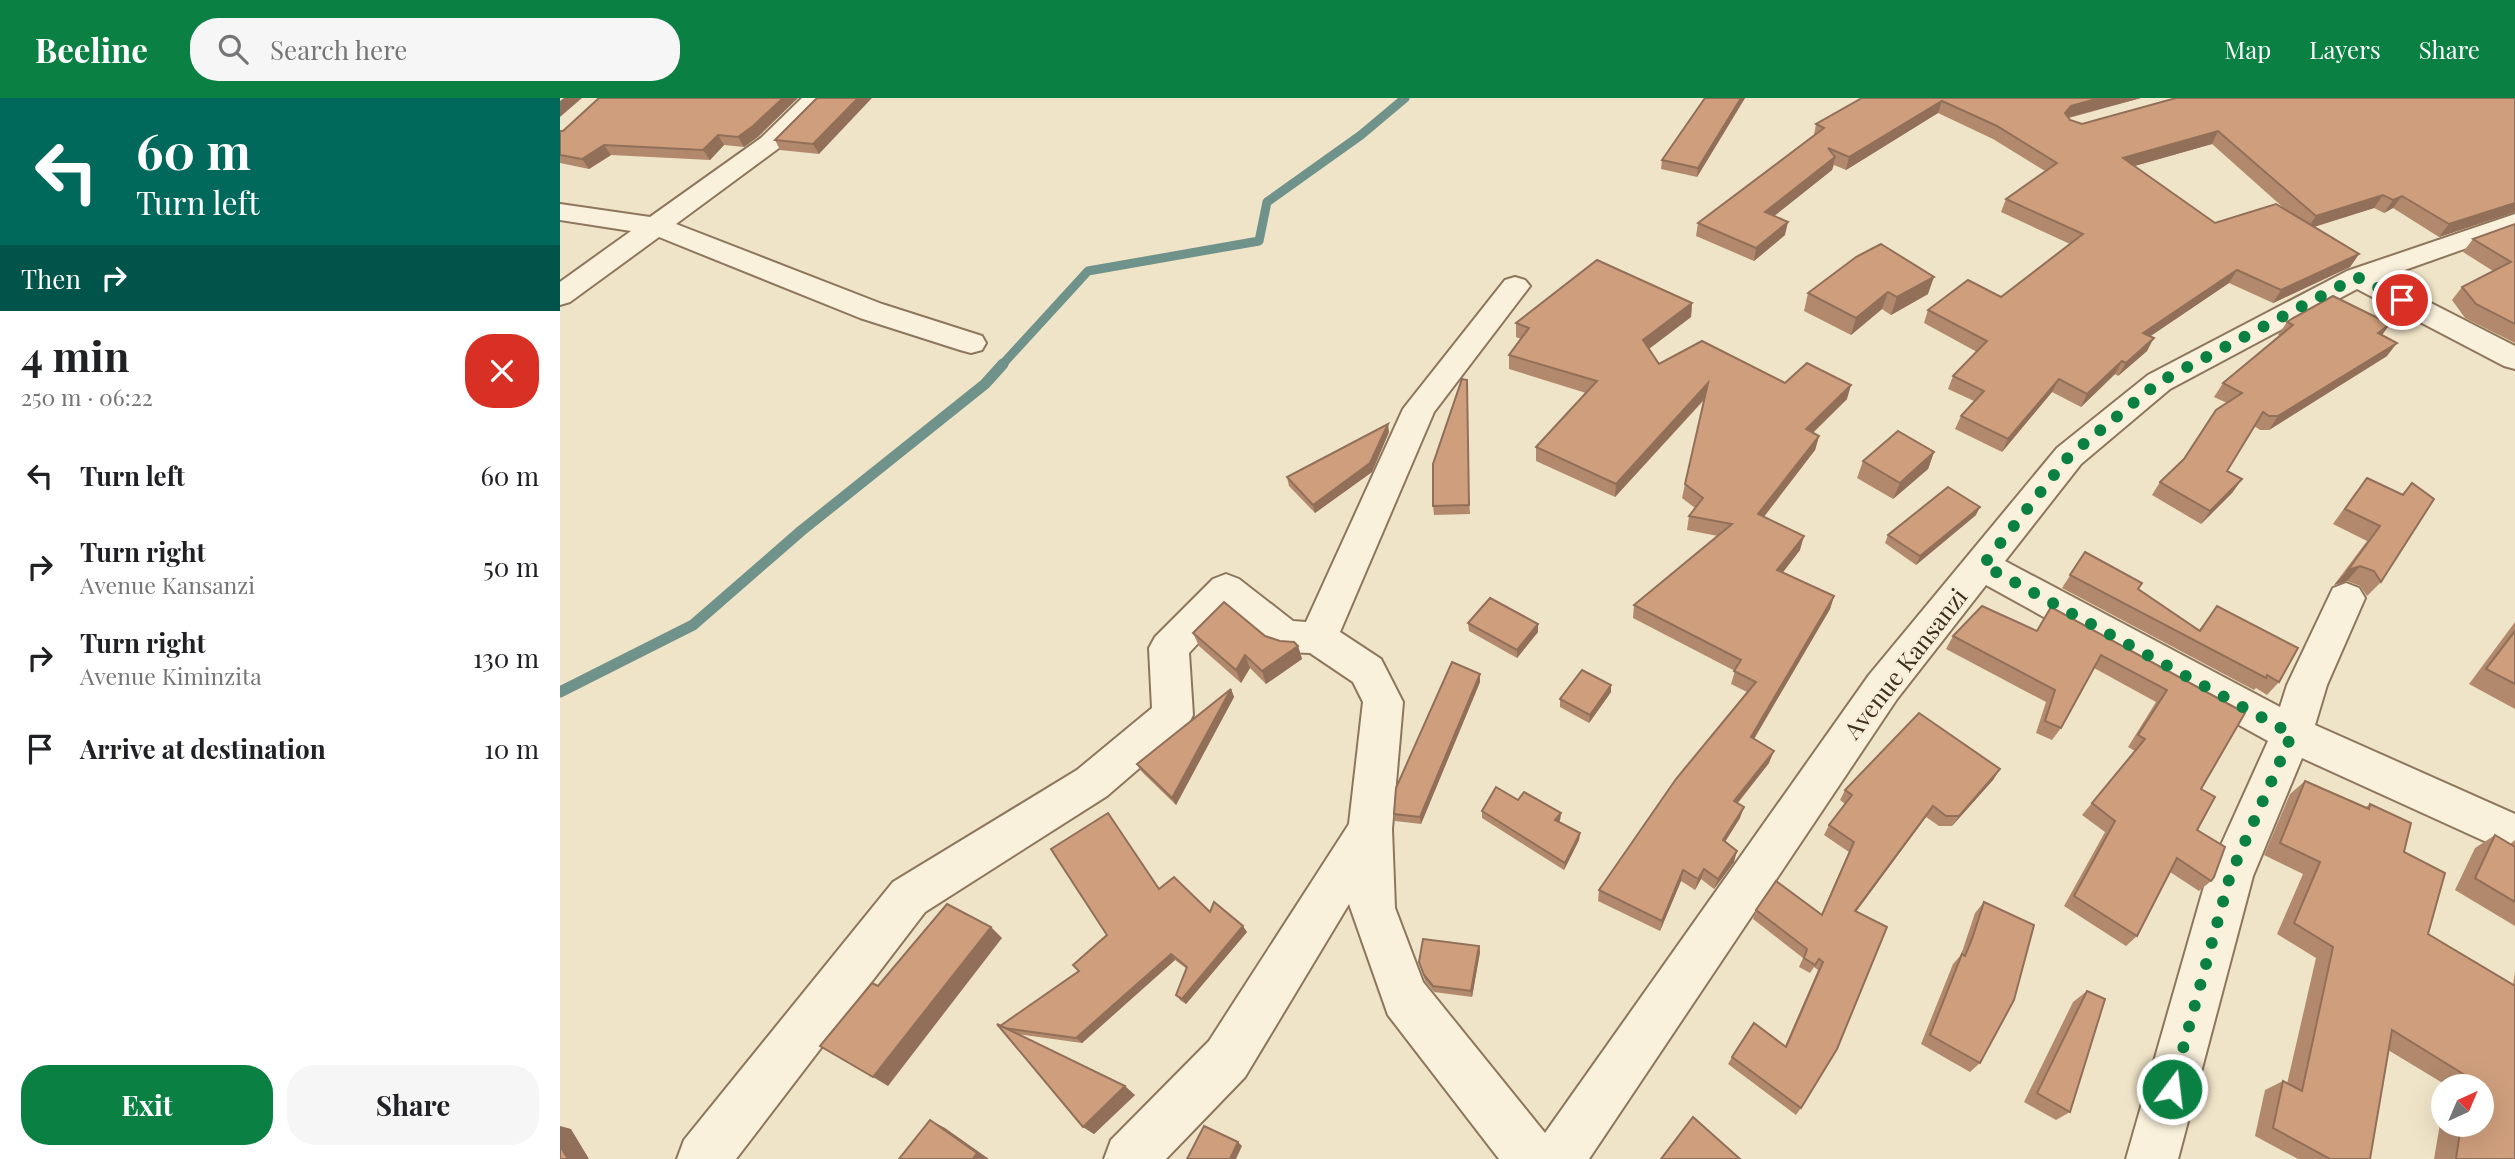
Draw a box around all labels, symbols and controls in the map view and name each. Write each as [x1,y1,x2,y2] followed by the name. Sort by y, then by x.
[190,18,680,81] search box
[35,27,148,71] text: Beeline
[214,30,252,68] icon: search
[270,32,407,67] text: Search here
[2225,33,2271,65] text: Map
[2309,33,2381,65] text: Layers
[2419,33,2480,65] text: Share
[136,117,251,182] text: 60 m
[21,126,112,217] icon: left
[136,180,260,223] text: Turn left
[95,259,133,297] icon: right
[21,261,81,296] text: Then
[2372,270,2432,330] pin
[2383,281,2421,319] icon: arrive
[21,327,130,383] text: 4 min
[465,334,539,408] button: close
[21,381,153,412] text: 250 m · 06:22
[21,457,59,495] icon: left
[80,458,185,493] text: Turn left
[480,458,539,493] text: 60 m
[80,534,206,569] text: Turn right
[21,548,59,586] icon: right
[483,549,539,584] text: 50 m
[80,569,255,600] text: Avenue Kansanzi
[1835,581,1973,745] street label: Avenue Kansanzi
[80,625,206,660] text: Turn right
[21,639,59,677] icon: right
[473,640,539,675] text: 130 m
[80,660,262,691] text: Avenue Kiminzita
[21,730,59,768] icon: arrive
[80,731,326,766] text: Arrive at destination
[484,731,539,766] text: 10 m
[2135,1052,2209,1126] position arrow
[21,1065,273,1145] button: Exit
[287,1065,539,1145] button: Share
[2431,1074,2494,1138] north arrow
[2431,1074,2494,1137] map controls

